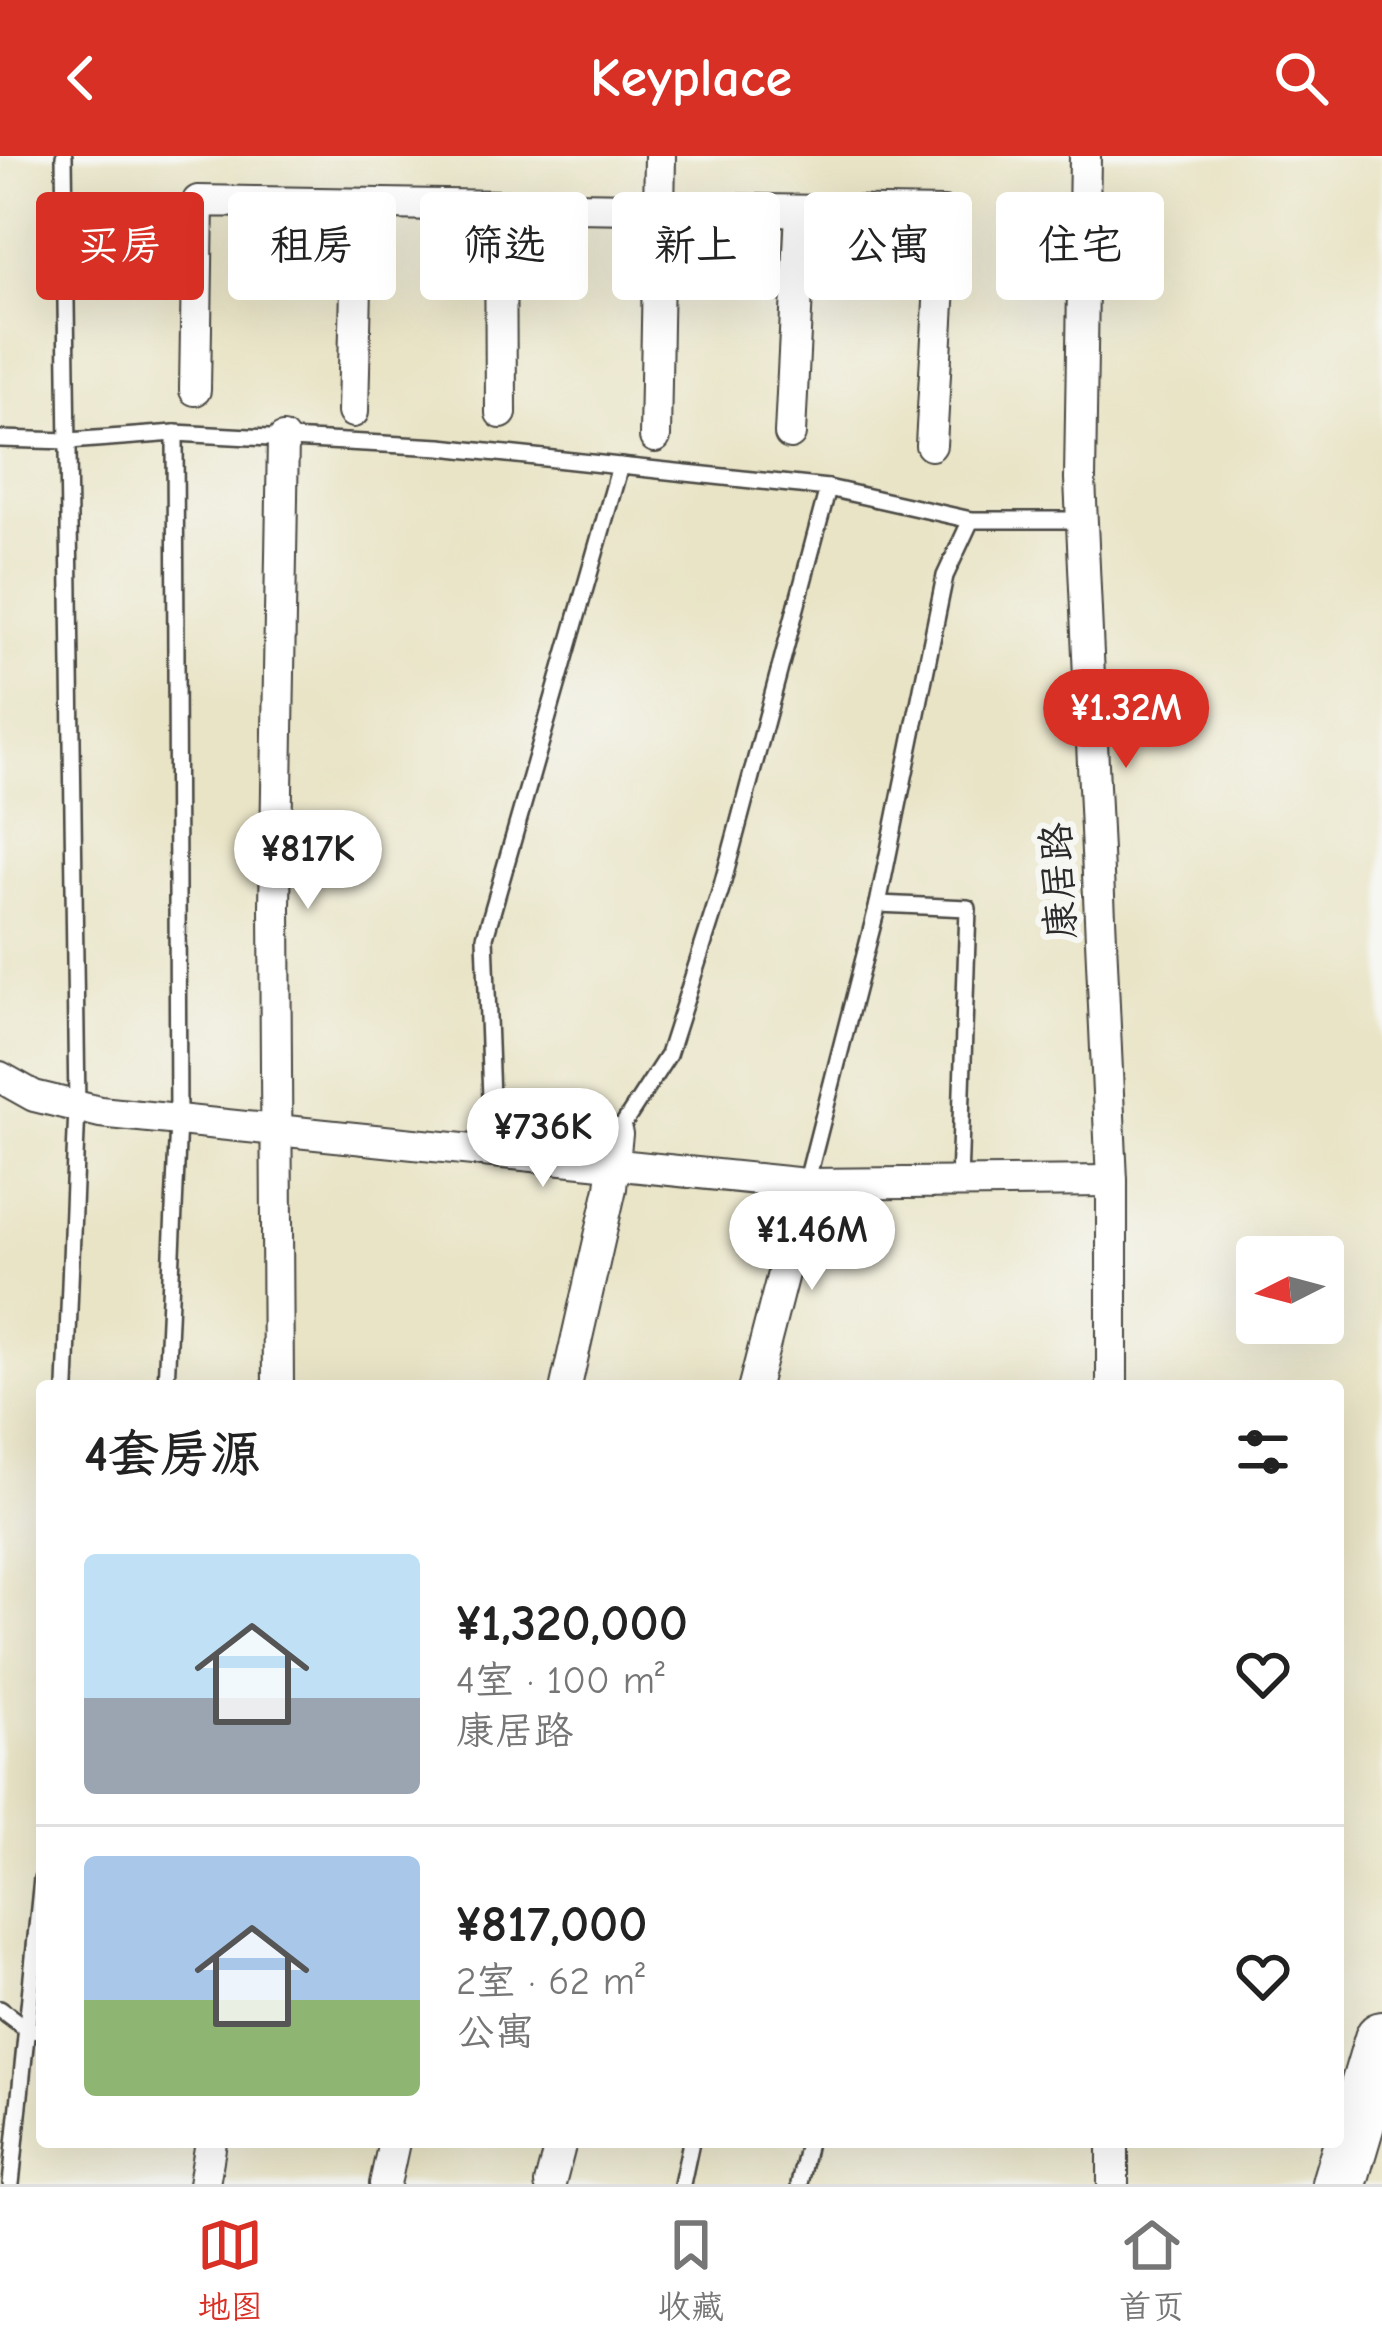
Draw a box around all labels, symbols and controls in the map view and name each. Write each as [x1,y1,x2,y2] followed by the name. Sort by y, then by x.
[48,45,114,111] icon: back
[1268,45,1334,111] icon: search
[590,47,792,110] text: Keyplace
[36,192,204,300] chip: 买房
[228,192,396,300] chip: 租房
[420,192,588,300] chip: 筛选
[612,192,780,300] chip: 新上
[804,192,972,300] chip: 公寓
[996,192,1164,300] chip: 住宅
[1028,669,1224,771] pin: ¥1.32M
[1070,685,1182,730] text: ¥1.32M
[224,810,392,912] pin: ¥817K
[1033,821,1085,941] street label: 康居路
[261,826,355,871] text: ¥817K
[459,1088,627,1190] pin: ¥736K
[494,1104,592,1149] text: ¥736K
[714,1191,910,1293] pin: ¥1.46M
[756,1207,868,1252] text: ¥1.46M
[1236,1236,1344,1344] north arrow
[1236,1236,1344,1344] map controls
[1230,1419,1296,1485] icon: filters
[84,1425,261,1484] text: 4套房源
[456,1594,688,1653] text: ¥1,320,000
[180,1602,324,1746] icon: home
[1230,1641,1296,1707] icon: heart
[456,1658,665,1703] text: 4室 · 100 m²
[456,1709,573,1754] text: 康居路
[456,1895,647,1954] text: ¥817,000
[180,1904,324,2048] icon: home
[1230,1943,1296,2009] icon: heart
[456,1959,645,2004] text: 2室 · 62 m²
[456,2010,534,2055] text: 公寓
[197,2212,263,2327] tab: 地图
[658,2212,724,2327] tab: 收藏
[1119,2212,1185,2327] tab: 首页

